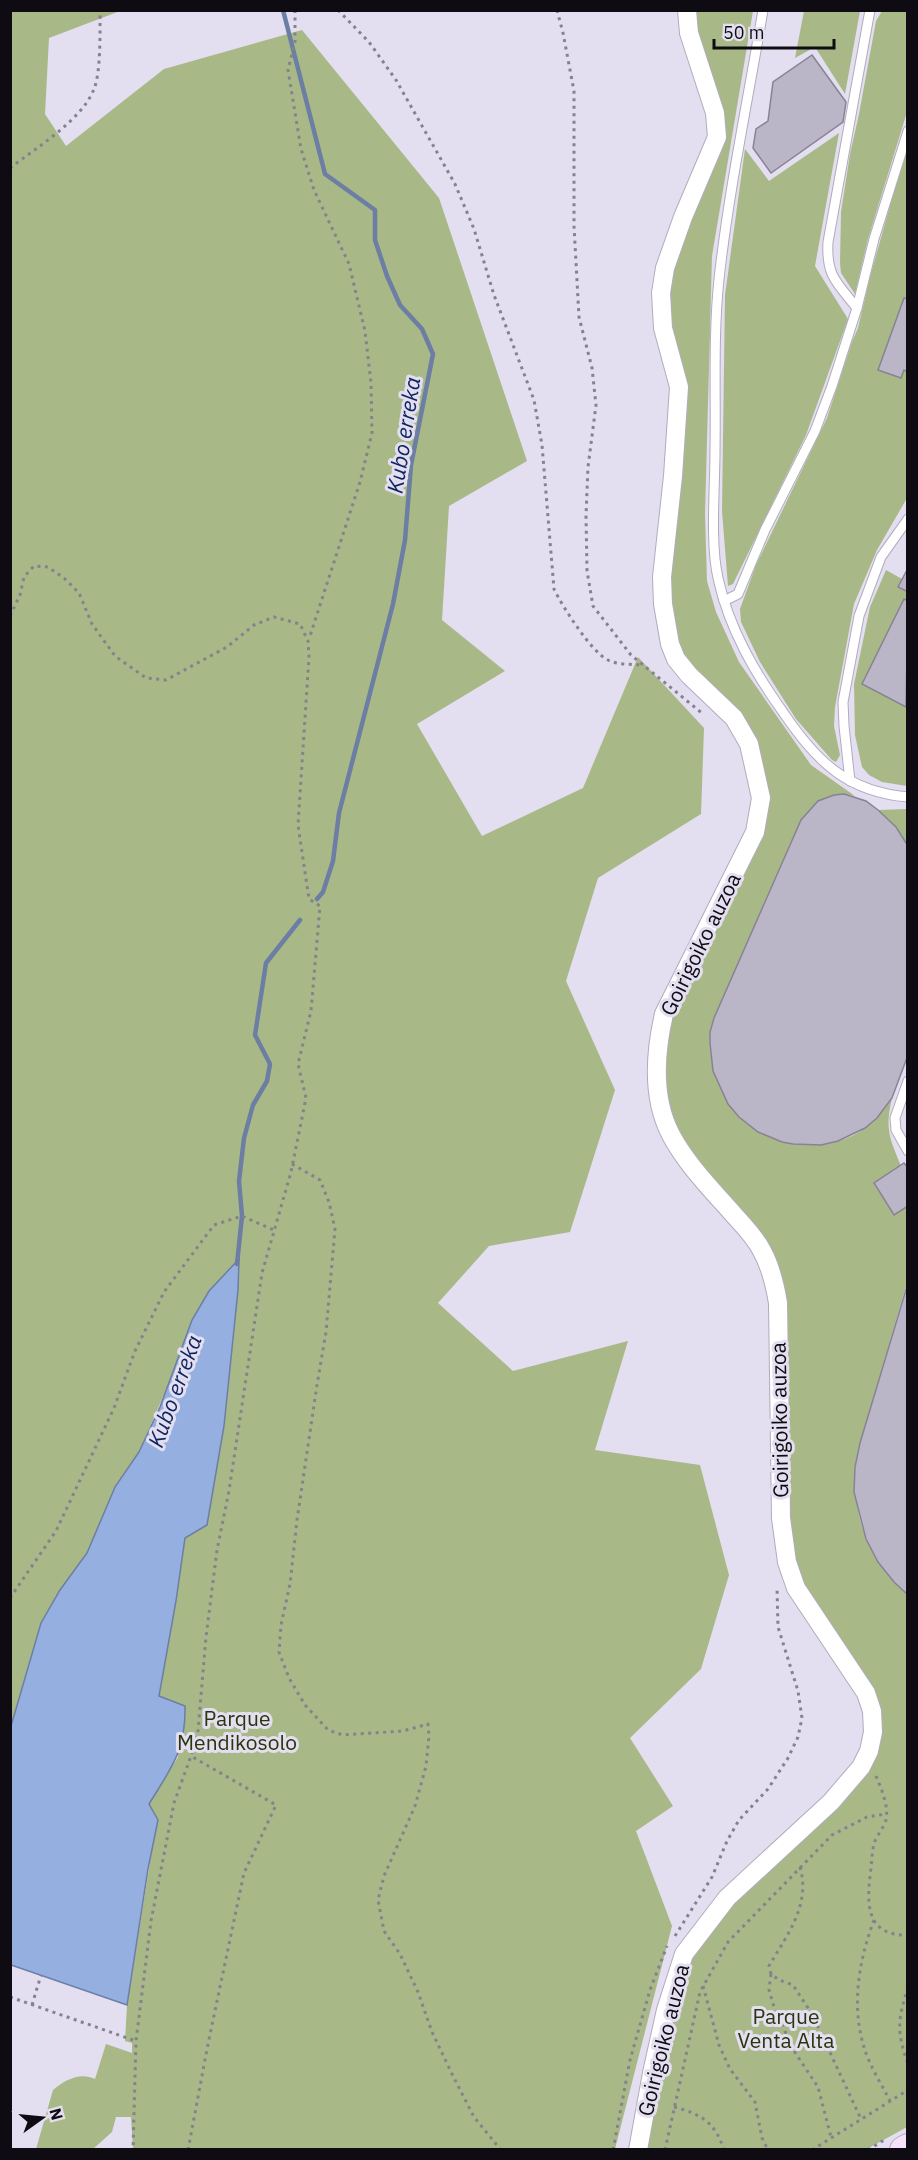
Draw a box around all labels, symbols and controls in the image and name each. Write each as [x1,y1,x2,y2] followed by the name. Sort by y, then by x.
[714,12,834,50] scale bar
[723,21,765,44] text: 50 m
[380,375,426,495] water label: Kubo erreka
[653,868,747,1020] street label: Goirigoiko auzoa
[140,1331,208,1451] water label: Kubo erreka
[764,1342,794,1498] street label: Goirigoiko auzoa
[177,1704,297,1756] park label: Parque Mendikosolo
[631,1961,695,2119] street label: Goirigoiko auzoa
[738,2002,834,2054] park label: Parque Venta Alta
[12,2088,72,2148] north arrow
[45,2106,68,2122] text: N

